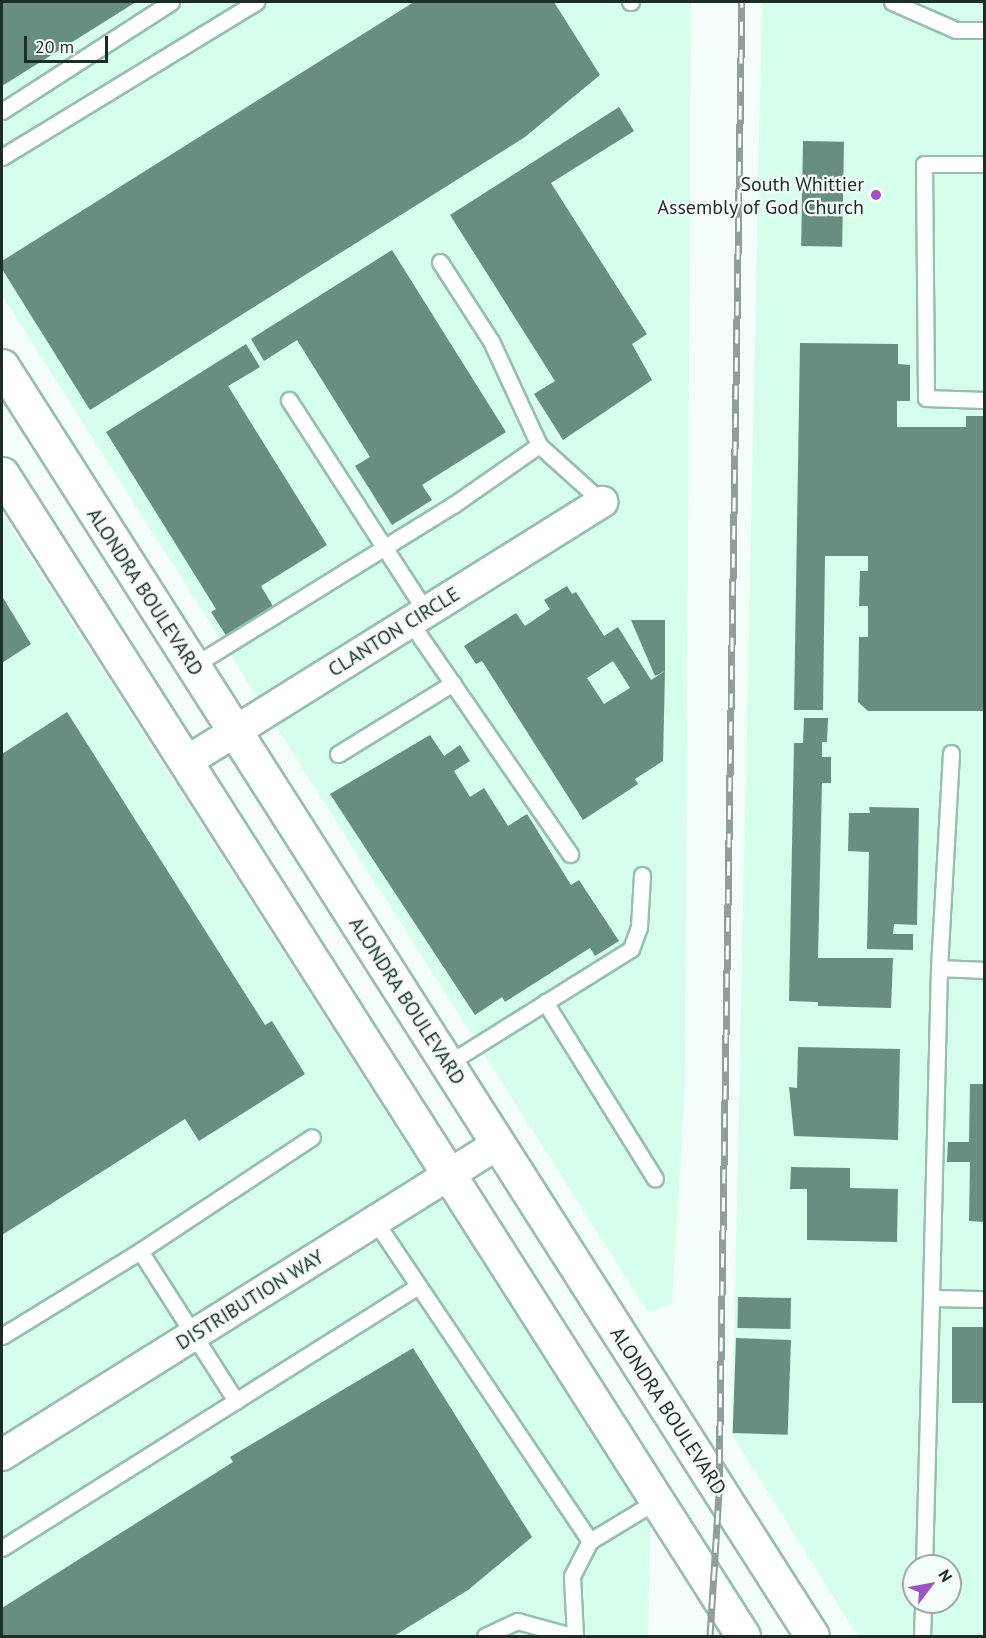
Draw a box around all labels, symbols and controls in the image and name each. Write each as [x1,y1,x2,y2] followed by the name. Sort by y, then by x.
[27,24,111,62] scale bar
[35,35,74,58] text: 20 m
[657,172,864,219] place label: South Whittier Assembly of God Church
[869,188,883,202] marker: South Whittier Assembly of God Church
[82,503,208,681] street label: ALONDRA BOULEVARD
[324,582,464,682] street label: CLANTON CIRCLE
[344,912,470,1090] street label: ALONDRA BOULEVARD
[172,1245,328,1355] street label: DISTRIBUTION WAY
[605,1322,731,1500] street label: ALONDRA BOULEVARD
[902,1554,962,1614] north arrow
[934,1566,957,1585] text: N

